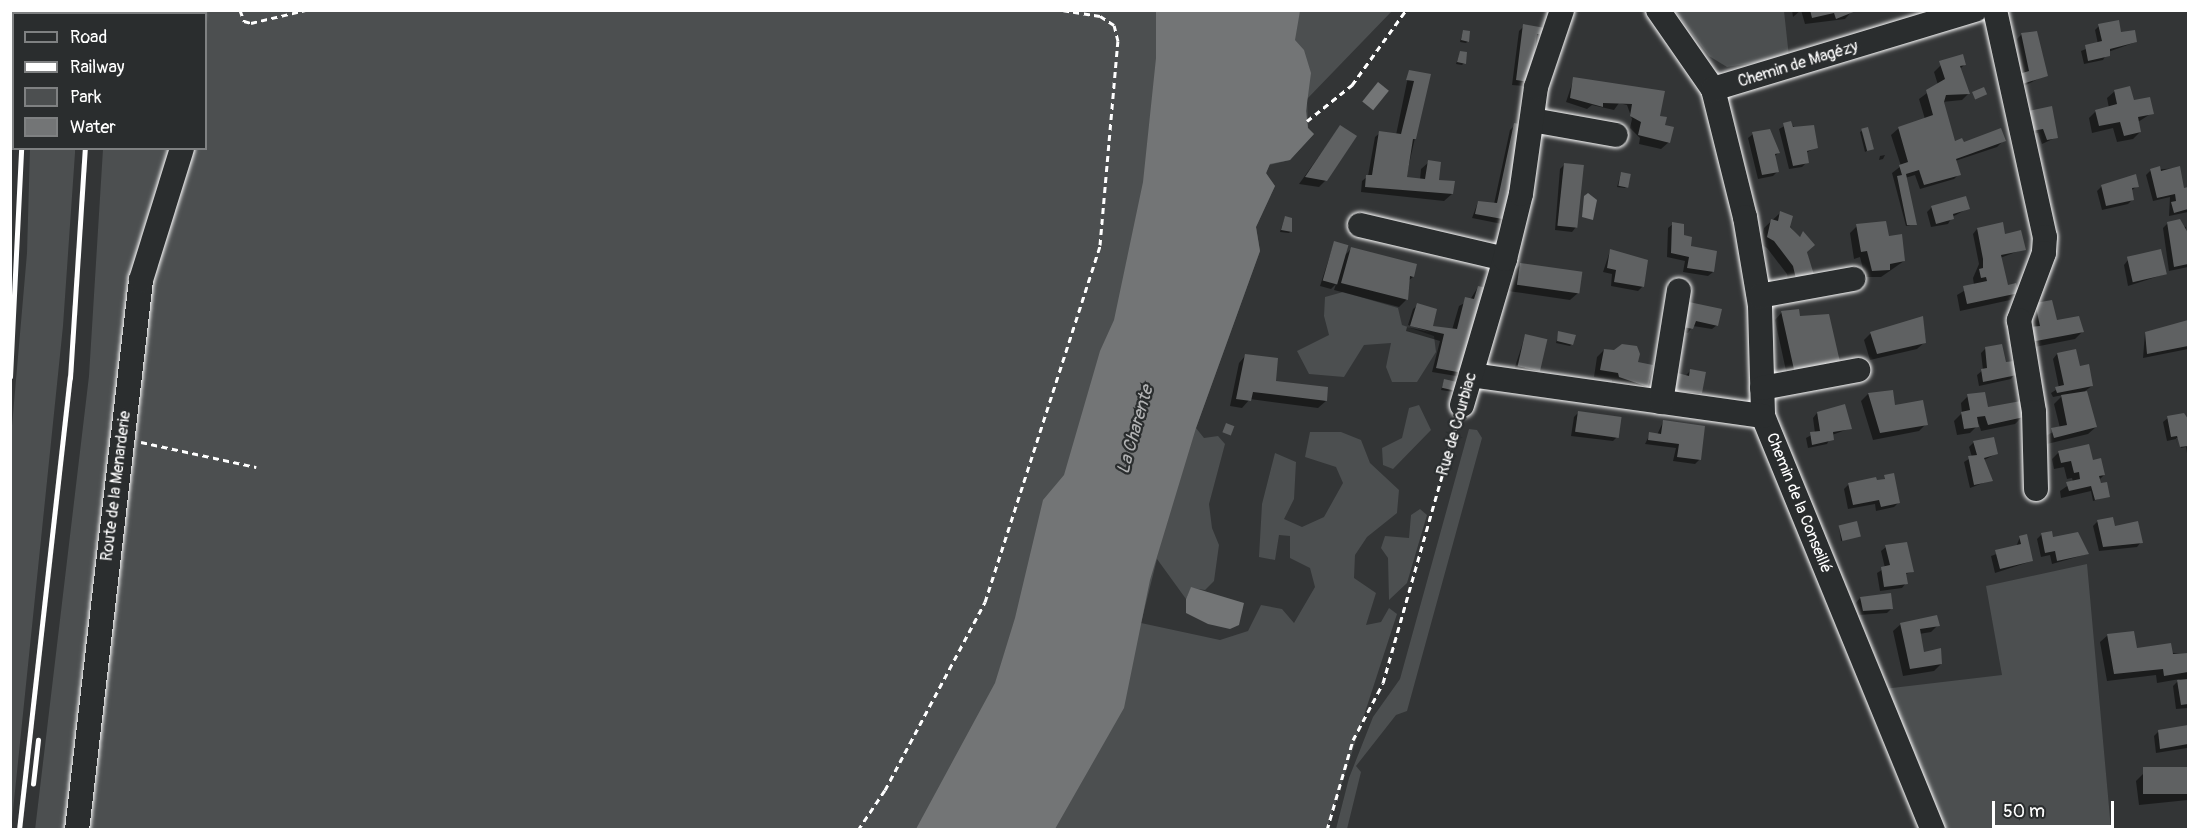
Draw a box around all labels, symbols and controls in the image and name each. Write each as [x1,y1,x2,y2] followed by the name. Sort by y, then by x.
[12,12,207,150] legend
[70,26,107,49] text: Road
[1736,37,1860,91] street label: Chemin de Magézy
[70,56,125,79] text: Railway
[70,86,102,109] text: Park
[70,116,116,139] text: Water
[1433,370,1481,478] street label: Rue de Courbiac
[1113,383,1159,477] water label: La Charente
[97,410,135,562] street label: Route de la Menarderie
[1762,430,1836,576] street label: Chemin de la Conseillé
[1995,789,2116,827] scale bar
[2003,800,2045,823] text: 50 m

